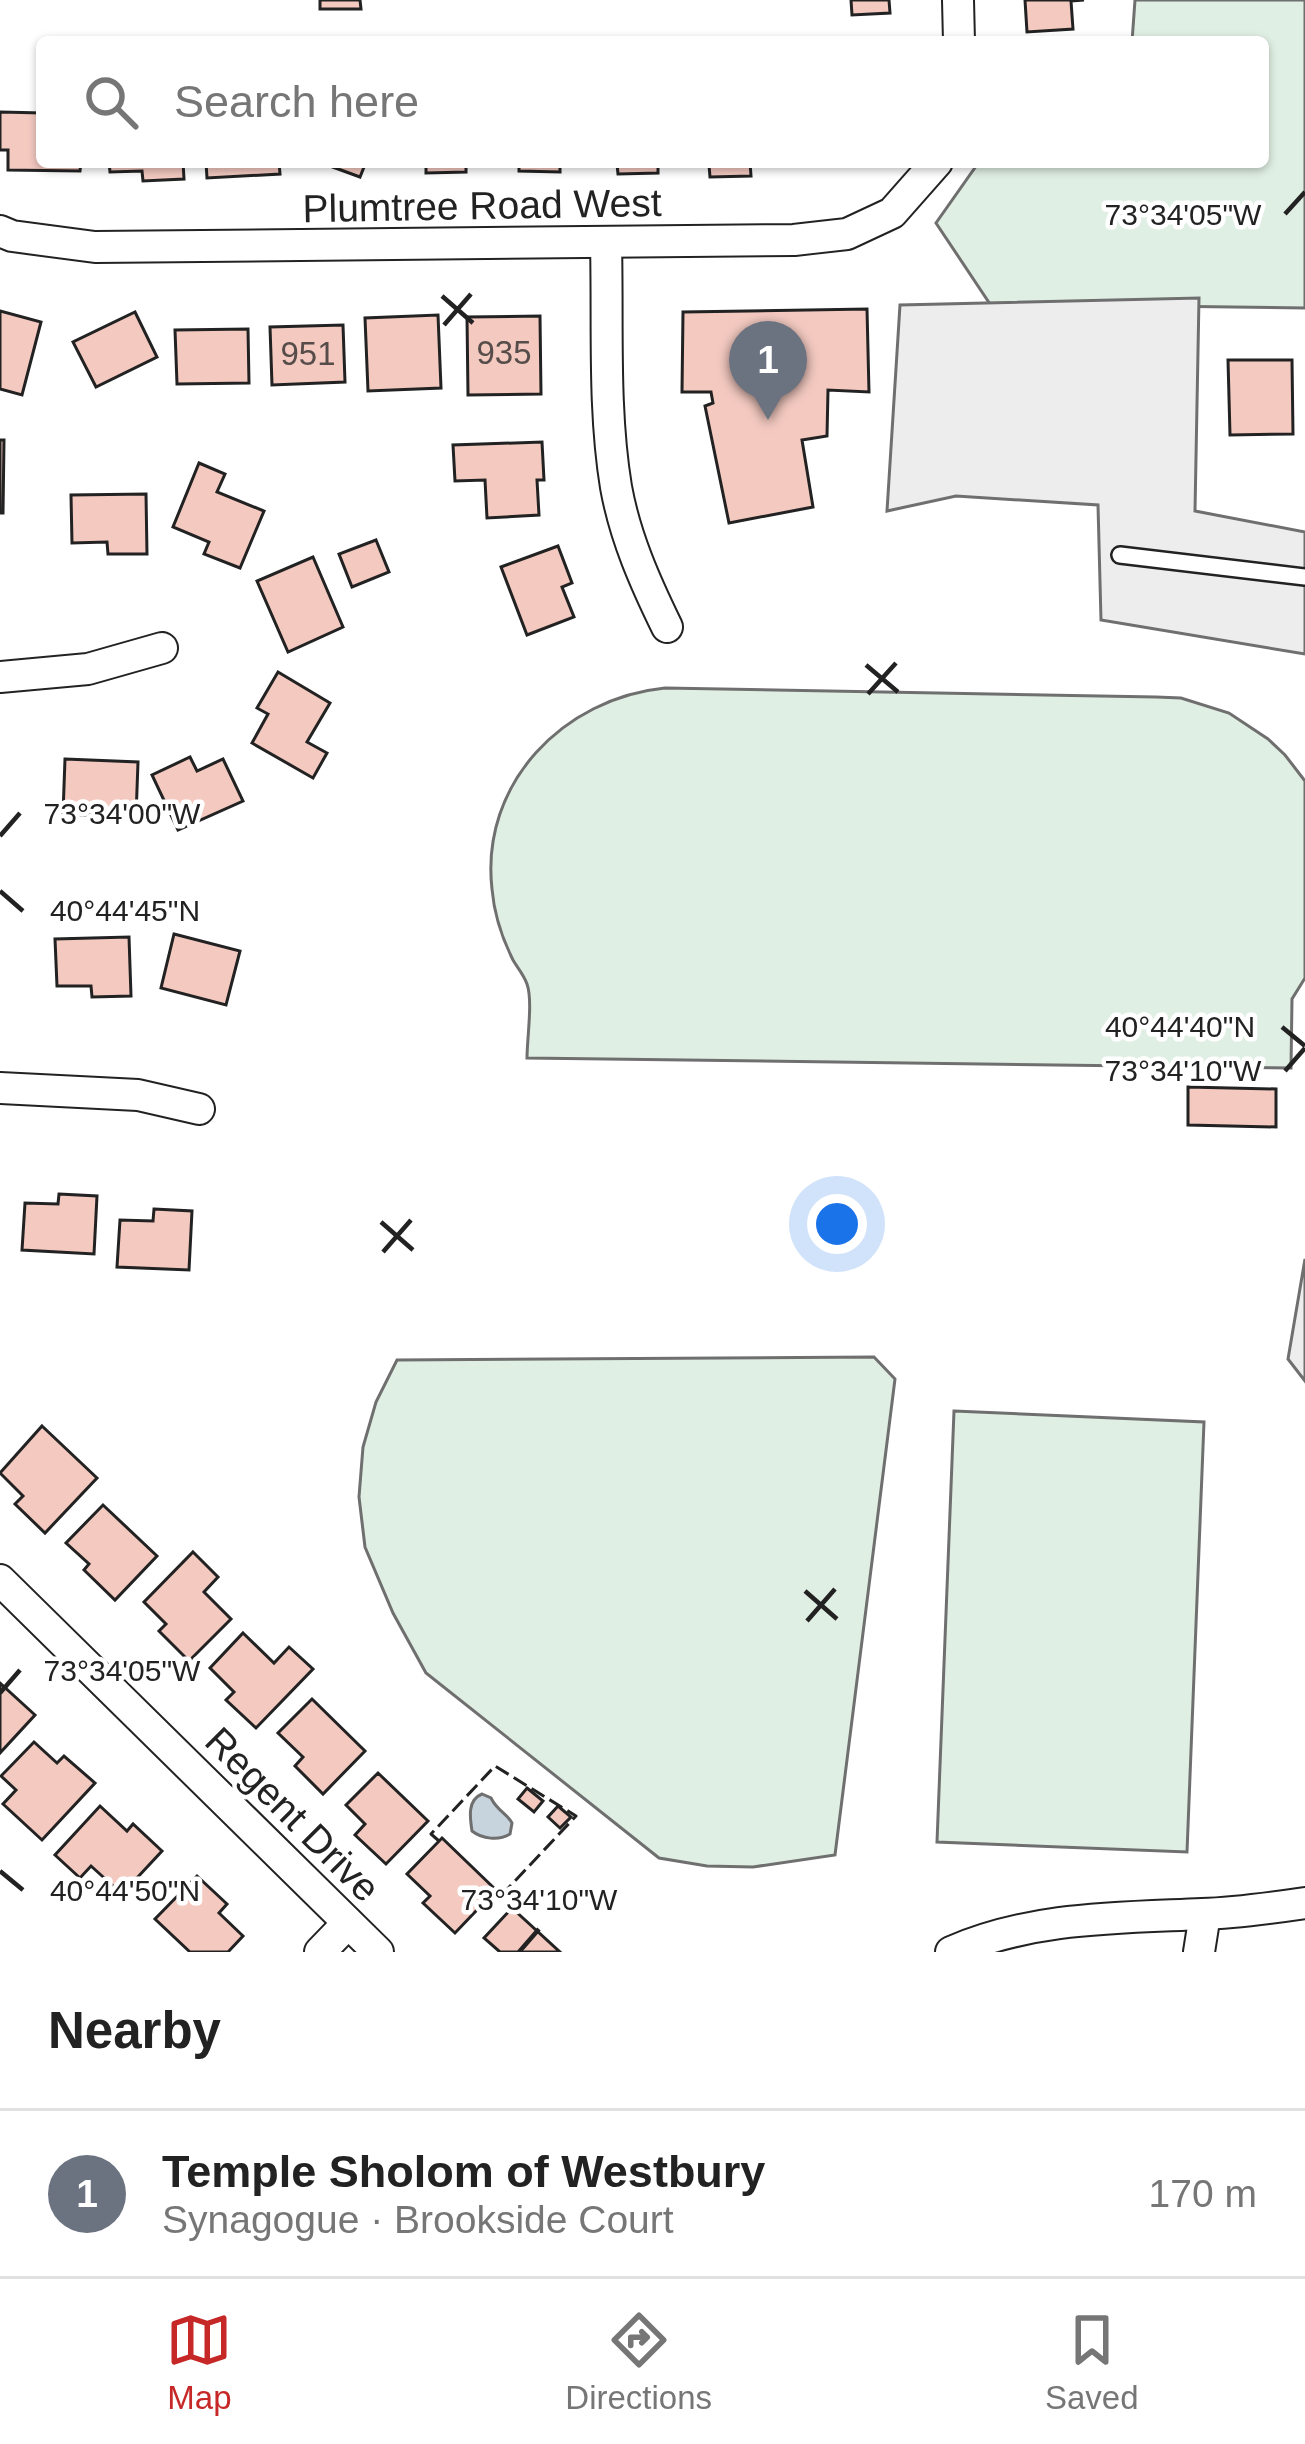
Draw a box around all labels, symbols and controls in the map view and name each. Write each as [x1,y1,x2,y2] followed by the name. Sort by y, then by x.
[36,36,1269,168] search box
[78,69,144,135] icon: search
[174,76,419,127] text: Search here
[302,181,662,230] street label: Plumtree Road West
[1105,198,1262,231] text: 73°34'05"W
[729,321,807,420] pin: 1
[476,334,532,371] house number: 935
[280,335,336,372] house number: 951
[44,797,201,830] text: 73°34'00"W
[50,894,200,927] text: 40°44'45"N
[1105,1010,1255,1043] text: 40°44'40"N
[1105,1054,1262,1087] text: 73°34'10"W
[807,1194,867,1254] your location
[44,1654,201,1687] text: 73°34'05"W
[197,1719,388,1910] street label: Regent Drive
[50,1874,200,1907] text: 40°44'50"N
[461,1883,618,1916] text: 73°34'10"W
[48,2002,221,2059] text: Nearby
[162,2146,765,2197] text: Temple Sholom of Westbury
[76,2172,98,2215] text: 1
[1149,2172,1257,2215] text: 170 m
[162,2198,674,2241] text: Synagogue · Brookside Court
[166,2307,232,2417] tab: Map
[565,2307,712,2417] tab: Directions
[1045,2307,1139,2417] tab: Saved

